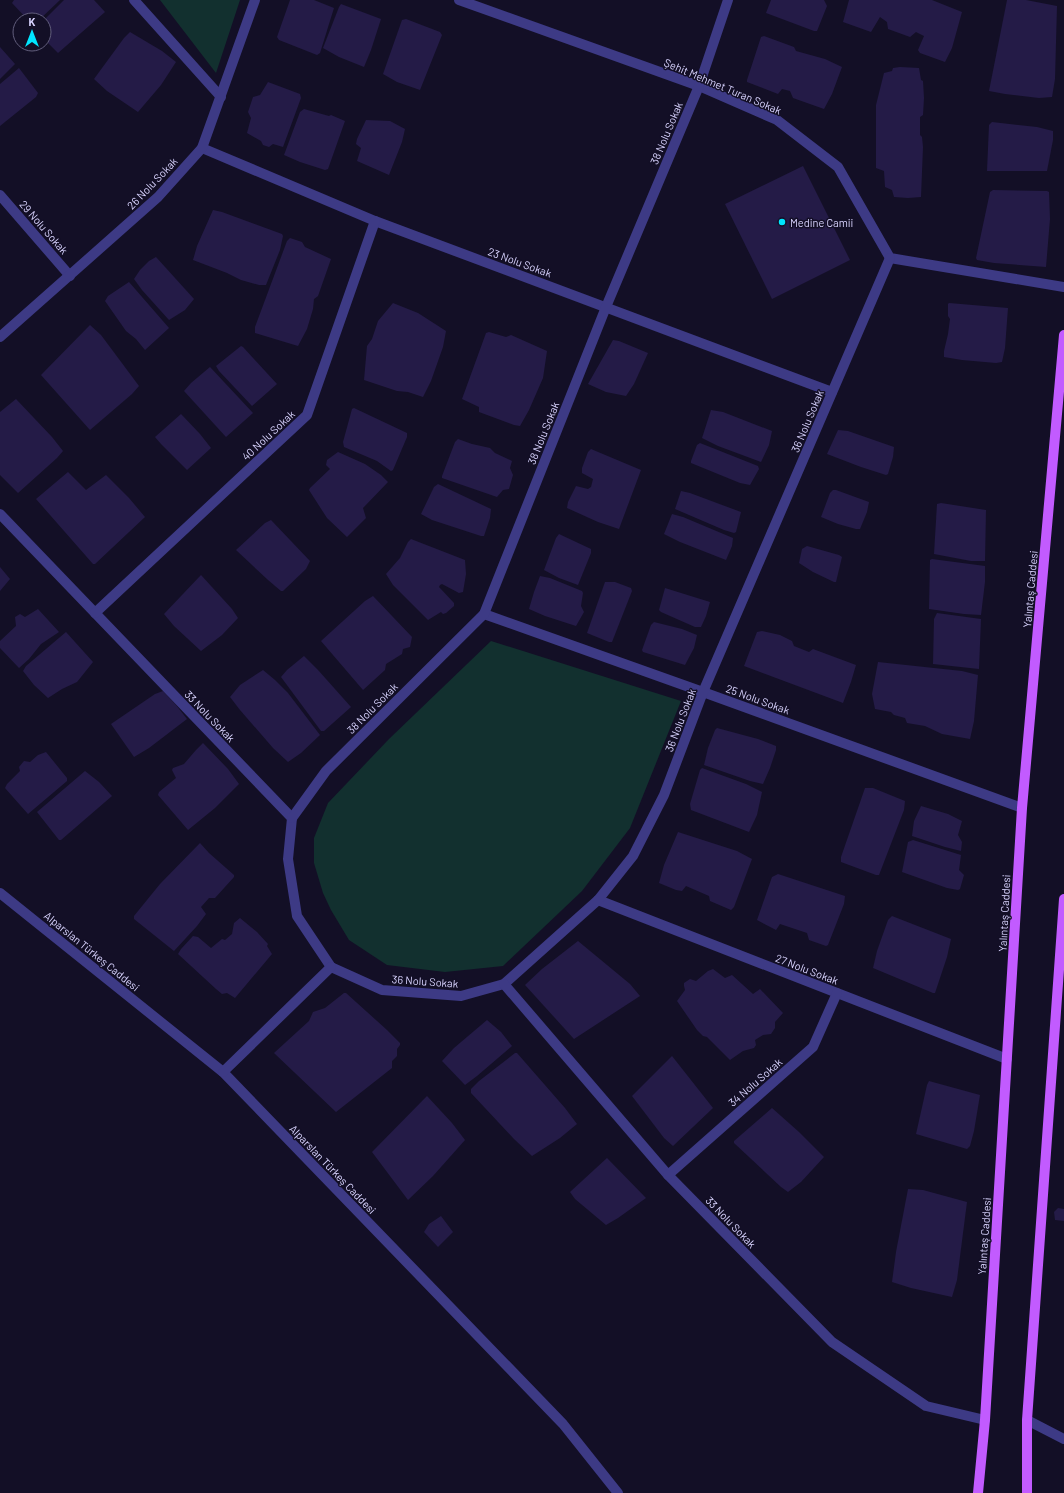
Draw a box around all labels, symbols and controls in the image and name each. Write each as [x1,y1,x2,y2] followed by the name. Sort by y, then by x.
[12,12,52,52] north arrow
[29,15,36,28] text: K
[662,55,784,117] street label: Şehit Mehmet Turan Sokak
[647,99,685,166] street label: 38 Nolu Sokak
[124,154,180,212] street label: 26 Nolu Sokak
[17,198,71,257] street label: 29 Nolu Sokak
[790,216,854,229] place label: Medine Camii
[777,217,787,227] marker: Medine Camii
[486,244,554,280] street label: 23 Nolu Sokak
[788,387,826,454] street label: 36 Nolu Sokak
[524,399,562,466] street label: 38 Nolu Sokak
[239,407,297,463] street label: 40 Nolu Sokak
[1020,550,1040,628] street label: Yalıntaş Caddesi
[344,680,400,736] street label: 38 Nolu Sokak
[724,681,792,717] street label: 25 Nolu Sokak
[662,686,698,753] street label: 36 Nolu Sokak
[182,688,238,745] street label: 33 Nolu Sokak
[995,874,1013,952] street label: Yalıntaş Caddesi
[42,909,142,994] street label: Alparslan Türkeş Caddesi
[774,951,841,987] street label: 27 Nolu Sokak
[391,972,459,990] street label: 36 Nolu Sokak
[725,1055,785,1109] street label: 34 Nolu Sokak
[287,1122,379,1216] street label: Alparslan Türkeş Caddesi
[703,1194,759,1251] street label: 33 Nolu Sokak
[975,1197,993,1275] street label: Yalıntaş Caddesi

